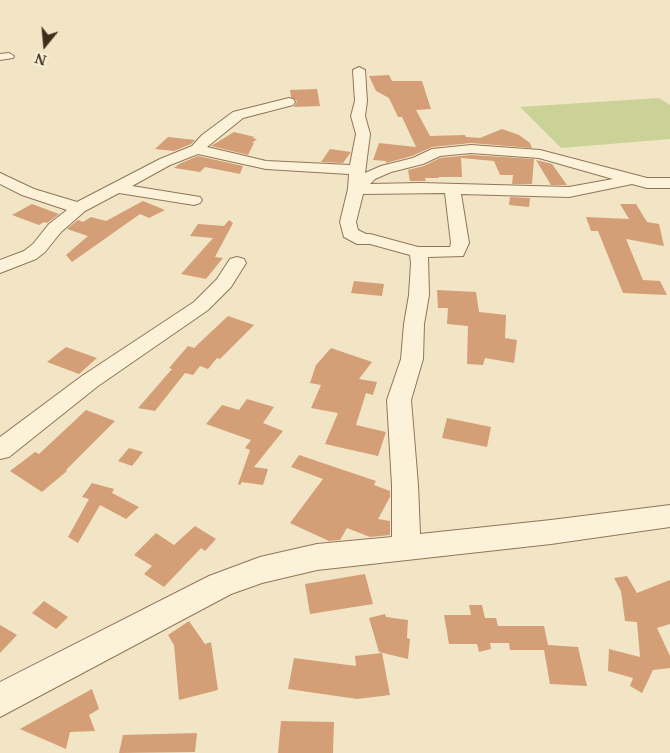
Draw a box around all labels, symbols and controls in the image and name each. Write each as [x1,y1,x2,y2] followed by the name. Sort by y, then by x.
[20,20,70,70] north arrow
[32,49,49,71] text: N

